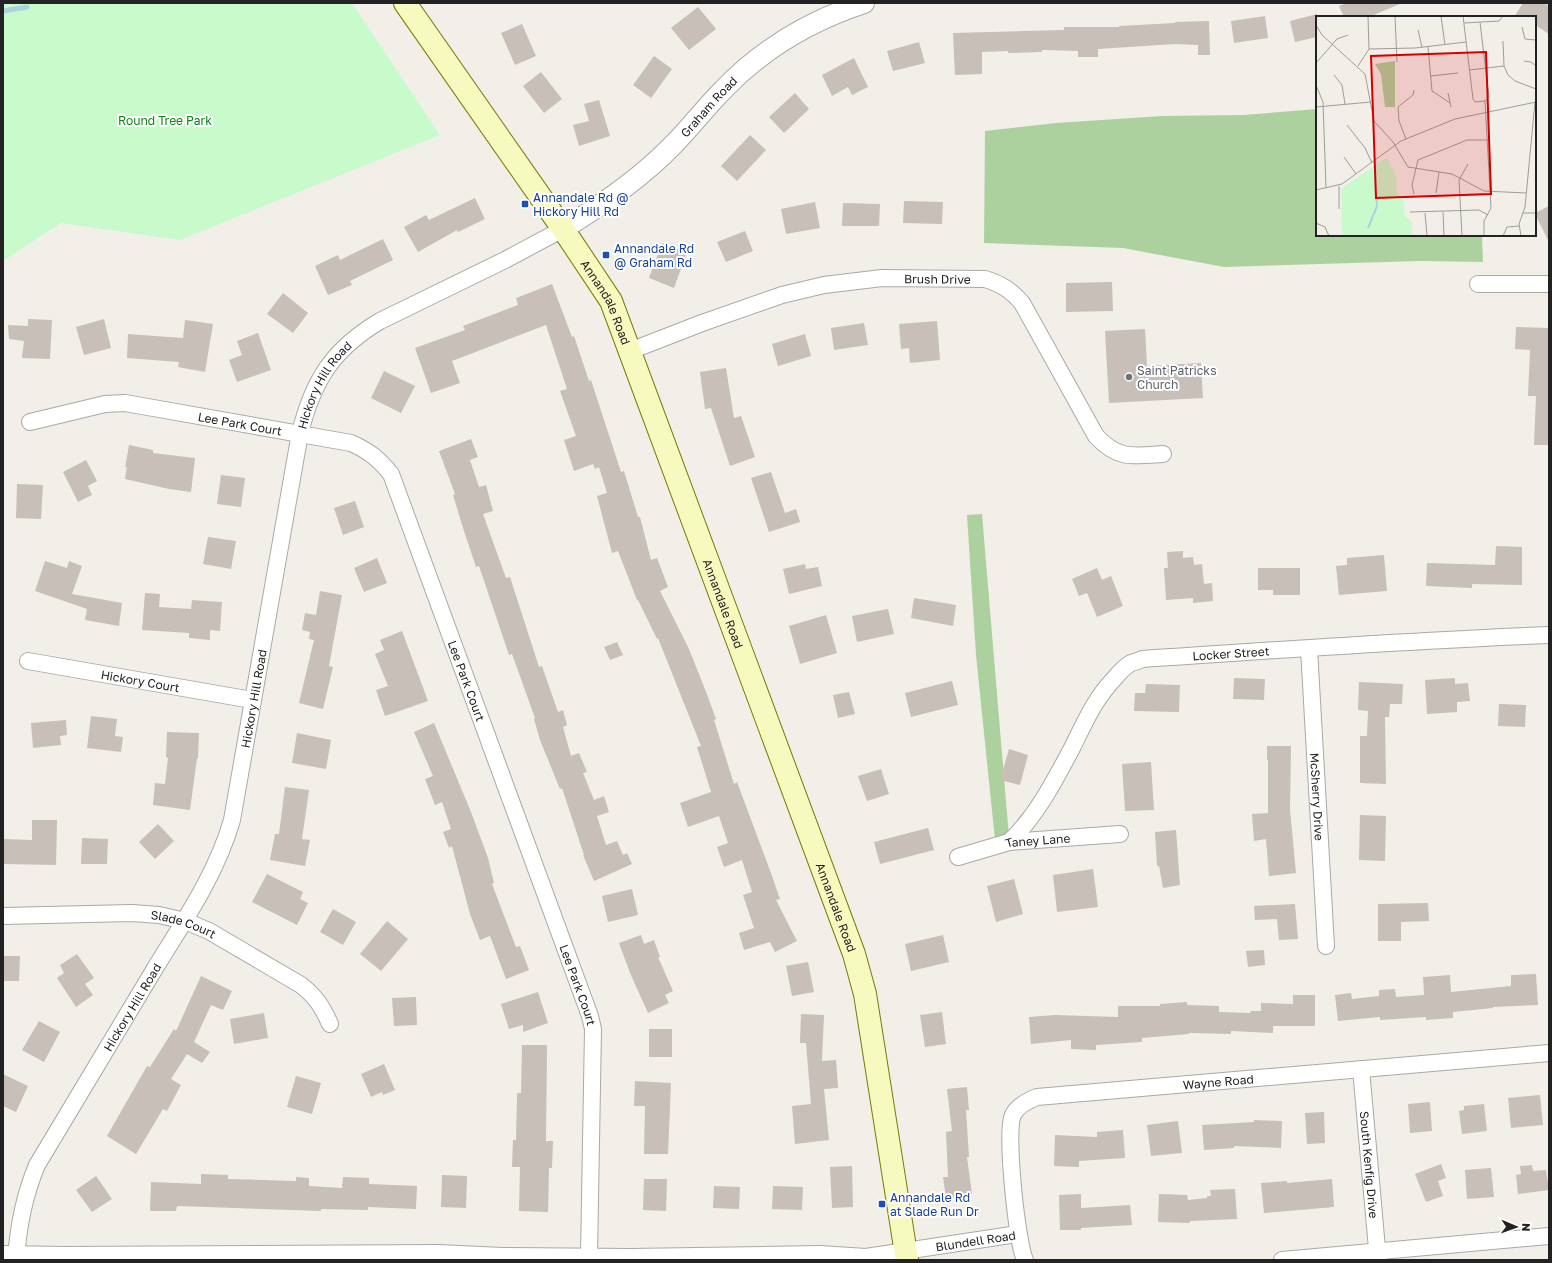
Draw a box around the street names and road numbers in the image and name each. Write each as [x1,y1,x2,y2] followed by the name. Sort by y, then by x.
[677,73,740,140] street label: Graham Road
[578,257,634,347] street label: Annandale Road
[904,271,971,286] street label: Brush Drive
[294,338,354,431] street label: Hickory Hill Road
[197,409,283,438] street label: Lee Park Court
[700,557,747,650] street label: Annandale Road
[445,638,489,723] street label: Lee Park Court
[1192,643,1270,663] street label: Locker Street
[237,648,269,749] street label: Hickory Hill Road
[100,666,181,695] street label: Hickory Court
[1307,752,1327,841] street label: McSherry Drive
[1003,830,1071,850] street label: Taney Lane
[813,860,860,954] street label: Annandale Road
[150,907,219,941] street label: Slade Court
[557,942,599,1027] street label: Lee Park Court
[100,960,164,1054] street label: Hickory Hill Road
[1182,1071,1254,1092] street label: Wayne Road
[1357,1110,1382,1219] street label: South Kenfig Drive
[934,1227,1017,1254] street label: Blundell Road

